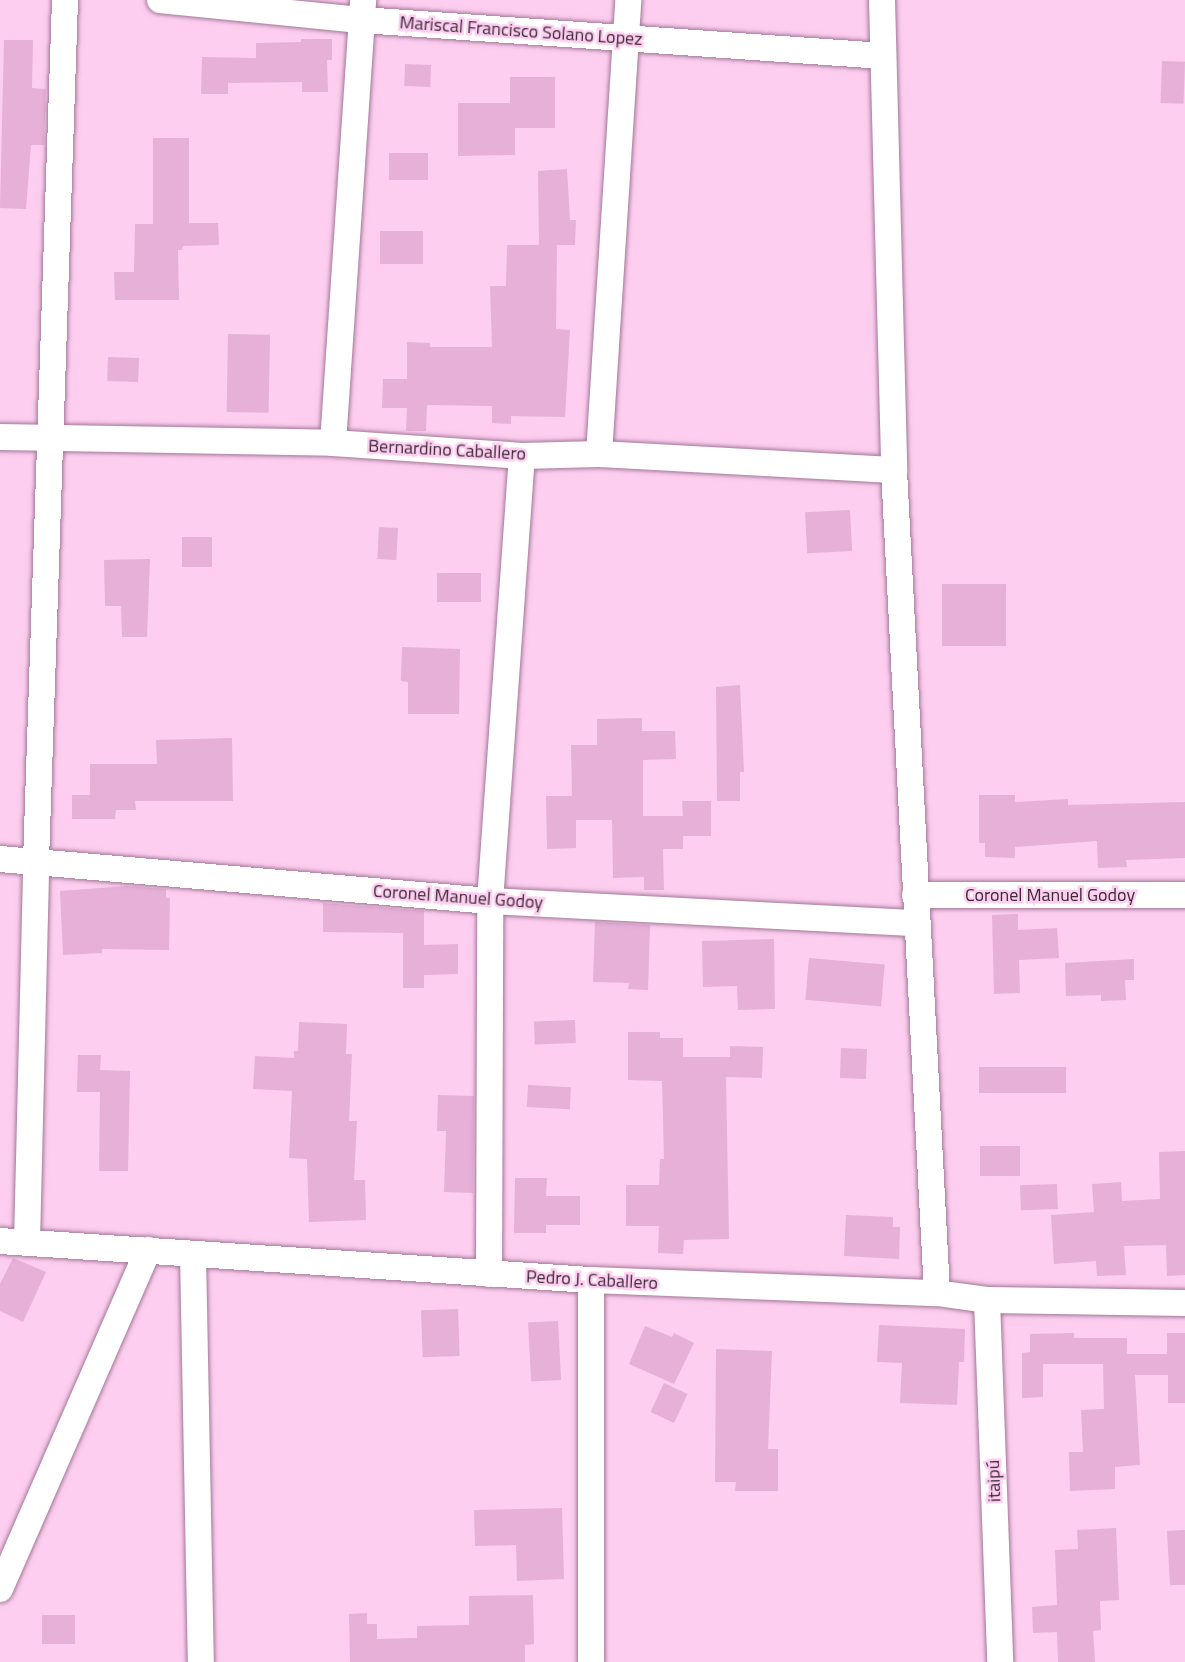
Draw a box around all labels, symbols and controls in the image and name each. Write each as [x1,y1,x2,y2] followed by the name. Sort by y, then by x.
[399,12,643,50] street label: Mariscal Francisco Solano Lopez
[368,435,526,465] street label: Bernardino Caballero
[372,880,544,914] street label: Coronel Manuel Godoy
[965,884,1135,906] street label: Coronel Manuel Godoy
[526,1266,658,1294] street label: Pedro J. Caballero
[982,1460,1006,1502] street label: itaipú

